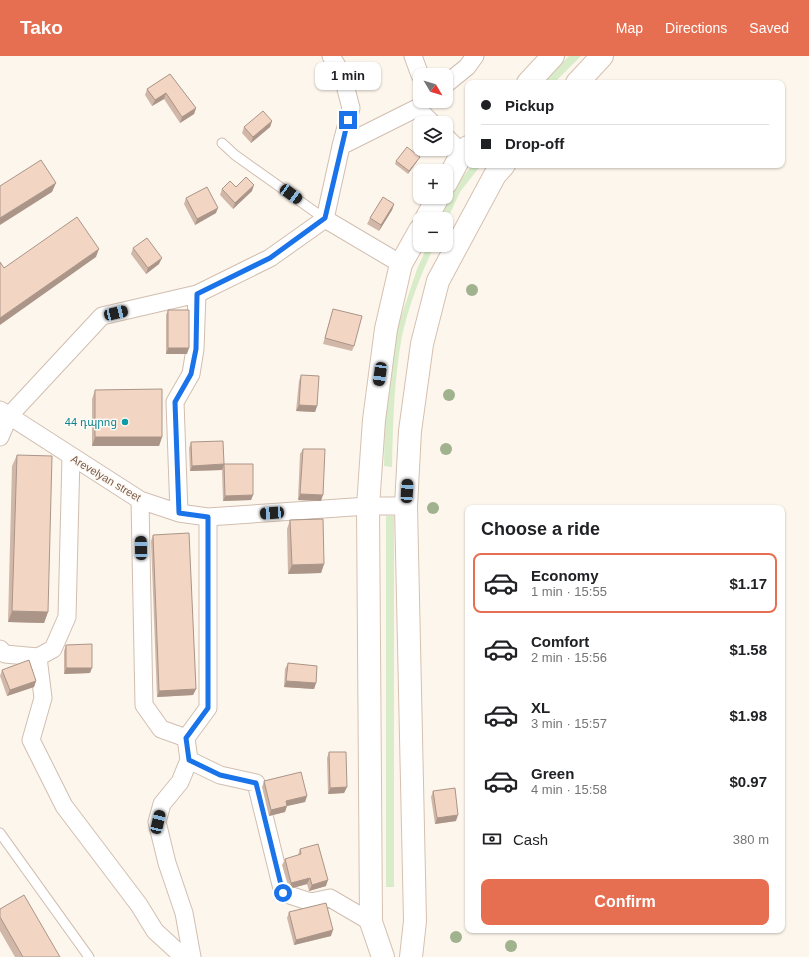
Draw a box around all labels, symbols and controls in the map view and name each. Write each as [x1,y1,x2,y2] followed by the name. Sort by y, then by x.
[20,17,63,38] text: Tako
[616,20,643,36] text: Map
[665,20,727,36] text: Directions
[749,20,789,36] text: Saved
[315,62,381,90] callout: 1 min
[331,68,365,83] text: 1 min
[413,68,453,108] north arrow
[413,68,453,252] map controls
[505,97,554,114] text: Pickup
[339,111,357,129] route end
[413,116,453,156] button: layers
[505,135,564,152] text: Drop-off
[413,164,453,204] button: +
[278,182,304,206] car
[413,212,453,252] button: −
[103,304,129,322] car
[372,361,388,387] car
[65,416,117,429] place label: 44 դպրոց
[120,417,130,427] marker: 44 դպրոց
[69,452,143,504] street label: Arevelyan street
[400,479,414,503] car
[260,506,284,520] car
[481,519,600,539] text: Choose a ride
[135,536,147,560] car
[483,565,519,601] icon: car
[531,567,599,584] text: Economy
[729,575,767,592] text: $1.17
[531,584,607,599] text: 1 min · 15:55
[483,631,519,667] icon: car
[531,633,589,650] text: Comfort
[729,641,767,658] text: $1.58
[531,650,607,665] text: 2 min · 15:56
[483,697,519,733] icon: car
[531,699,550,716] text: XL
[729,707,767,724] text: $1.98
[531,716,607,731] text: 3 min · 15:57
[483,763,519,799] icon: car
[531,765,574,782] text: Green
[729,773,767,790] text: $0.97
[531,782,607,797] text: 4 min · 15:58
[149,809,167,835] car
[481,828,503,850] icon: cash
[513,831,548,848] text: Cash
[733,832,769,847] text: 380 m
[481,879,769,925] button: Confirm
[274,884,292,902] route start

